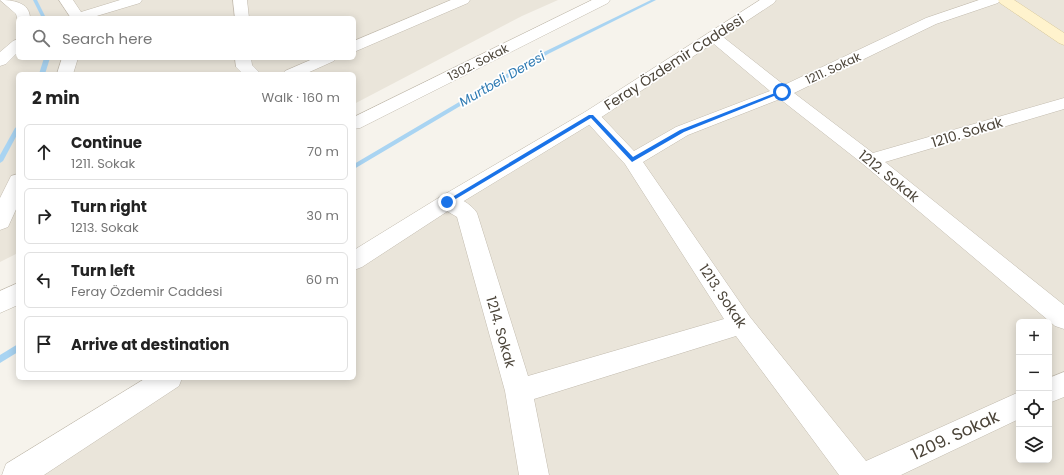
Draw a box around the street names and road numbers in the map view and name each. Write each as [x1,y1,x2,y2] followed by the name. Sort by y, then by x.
[600,9,748,115] street label: Feray Özdemir Caddesi
[445,39,512,85] street label: 1302. Sokak
[803,47,864,88] street label: 1211. Sokak
[929,111,1006,152] street label: 1210. Sokak
[854,145,924,207] street label: 1212. Sokak
[694,260,752,333] street label: 1213. Sokak
[481,294,521,371] street label: 1214. Sokak
[907,404,1003,466] street label: 1209. Sokak

